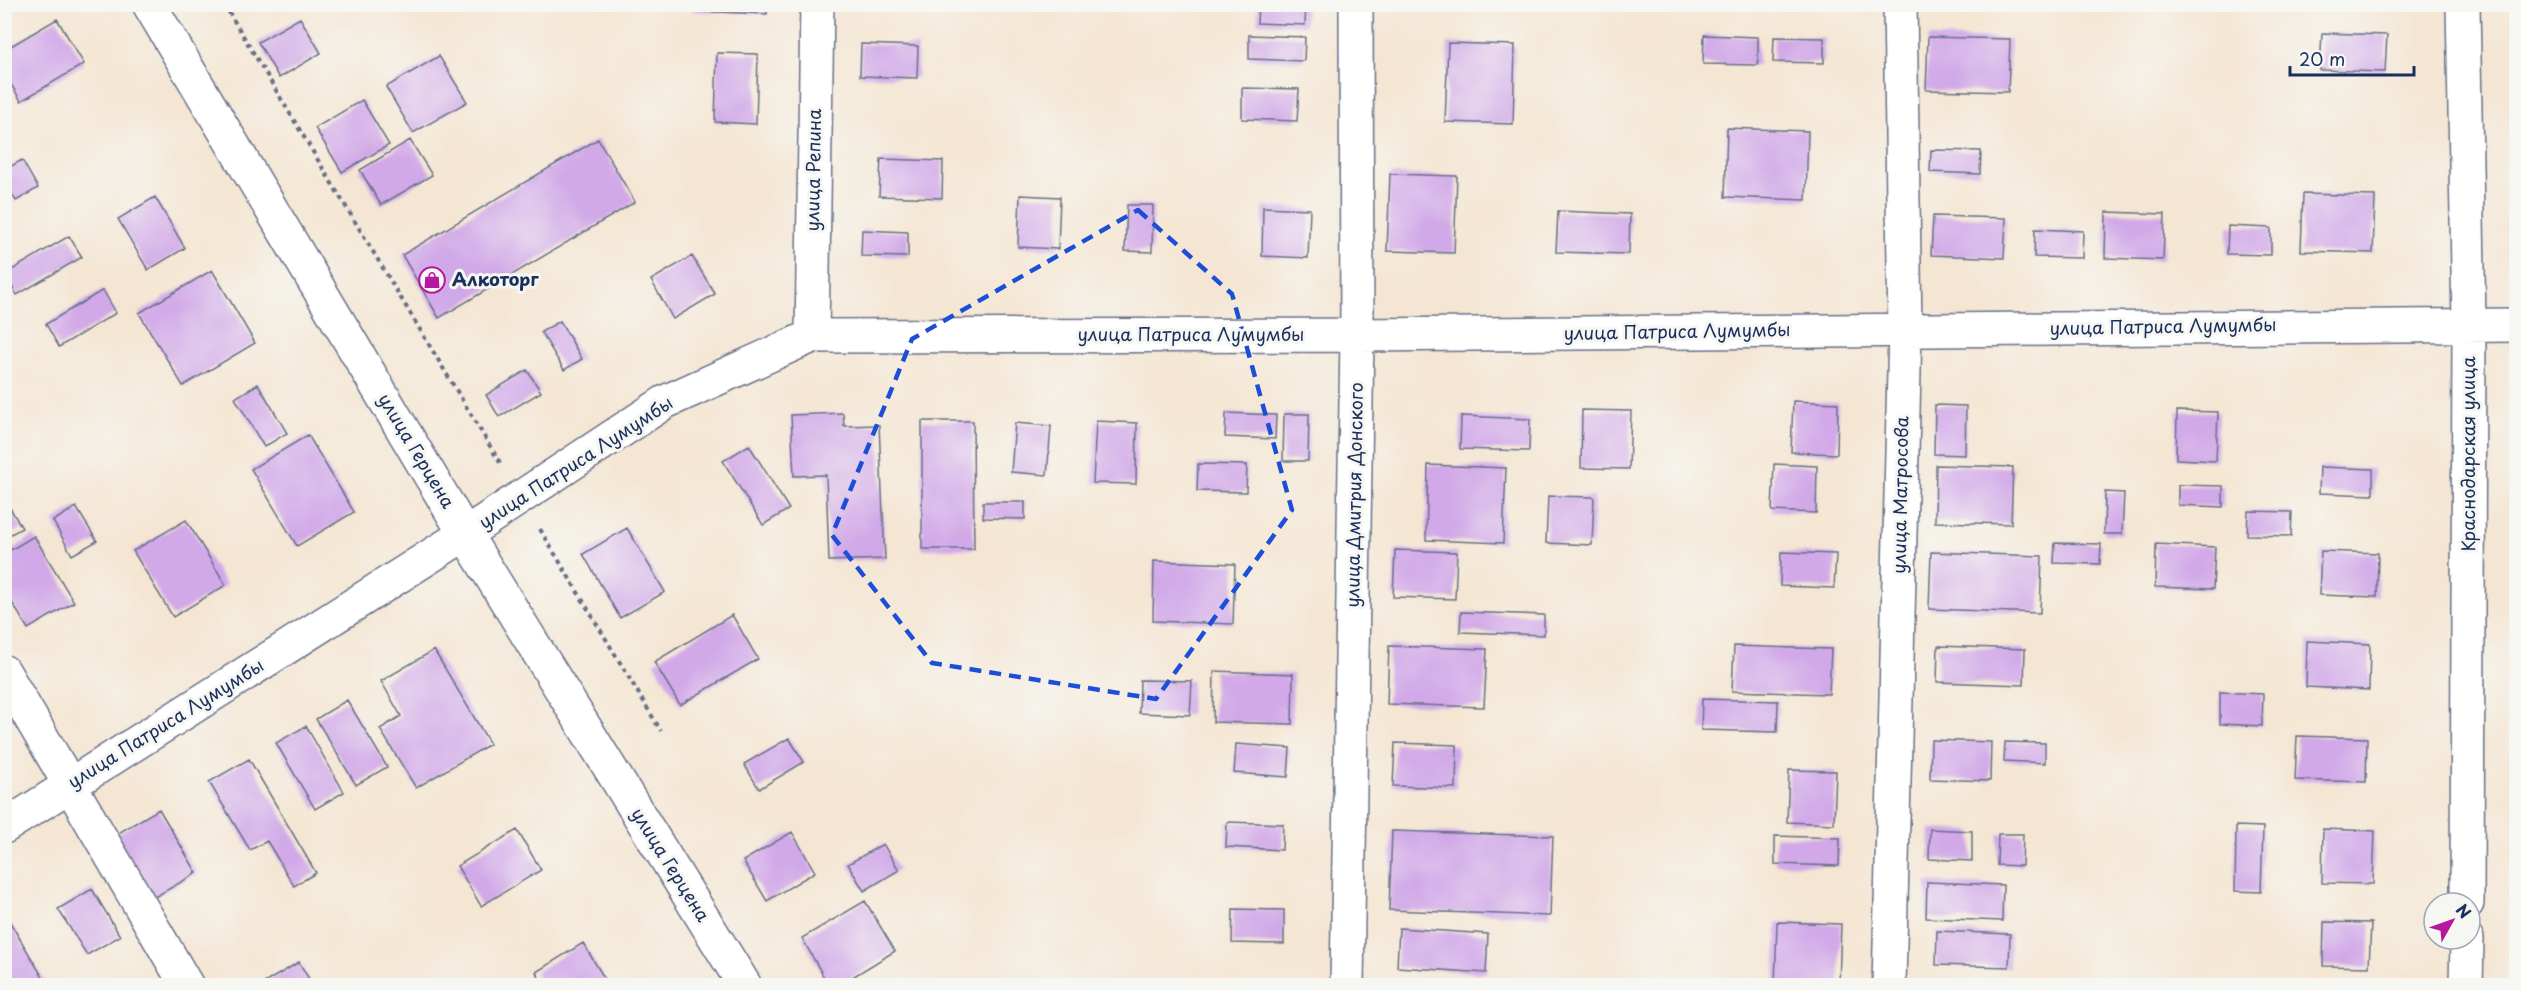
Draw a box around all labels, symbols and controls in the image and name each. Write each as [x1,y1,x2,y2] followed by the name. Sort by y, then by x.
[2290,39,2414,77] scale bar
[2299,45,2345,72] text: 20 m
[798,108,827,232] street label: улица Репина
[417,265,447,295] shop icon: Алкоторг
[452,265,539,292] place label: Алкоторг
[2049,310,2277,341] street label: улица Патриса Лумумбы
[1563,315,1791,346] street label: улица Патриса Лумумбы
[1078,320,1304,347] street label: улица Патриса Лумумбы
[2454,356,2481,552] street label: Краснодарская улица
[1338,382,1369,608] street label: улица Дмитрия Донского
[372,388,463,514] street label: улица Герцена
[473,389,678,535] street label: улица Патриса Лумумбы
[1885,415,1914,574] street label: улица Матросова
[62,651,269,794] street label: улица Патриса Лумумбы
[625,802,718,927] street label: улица Герцена
[2422,891,2482,951] north arrow
[2451,898,2478,923] text: N

